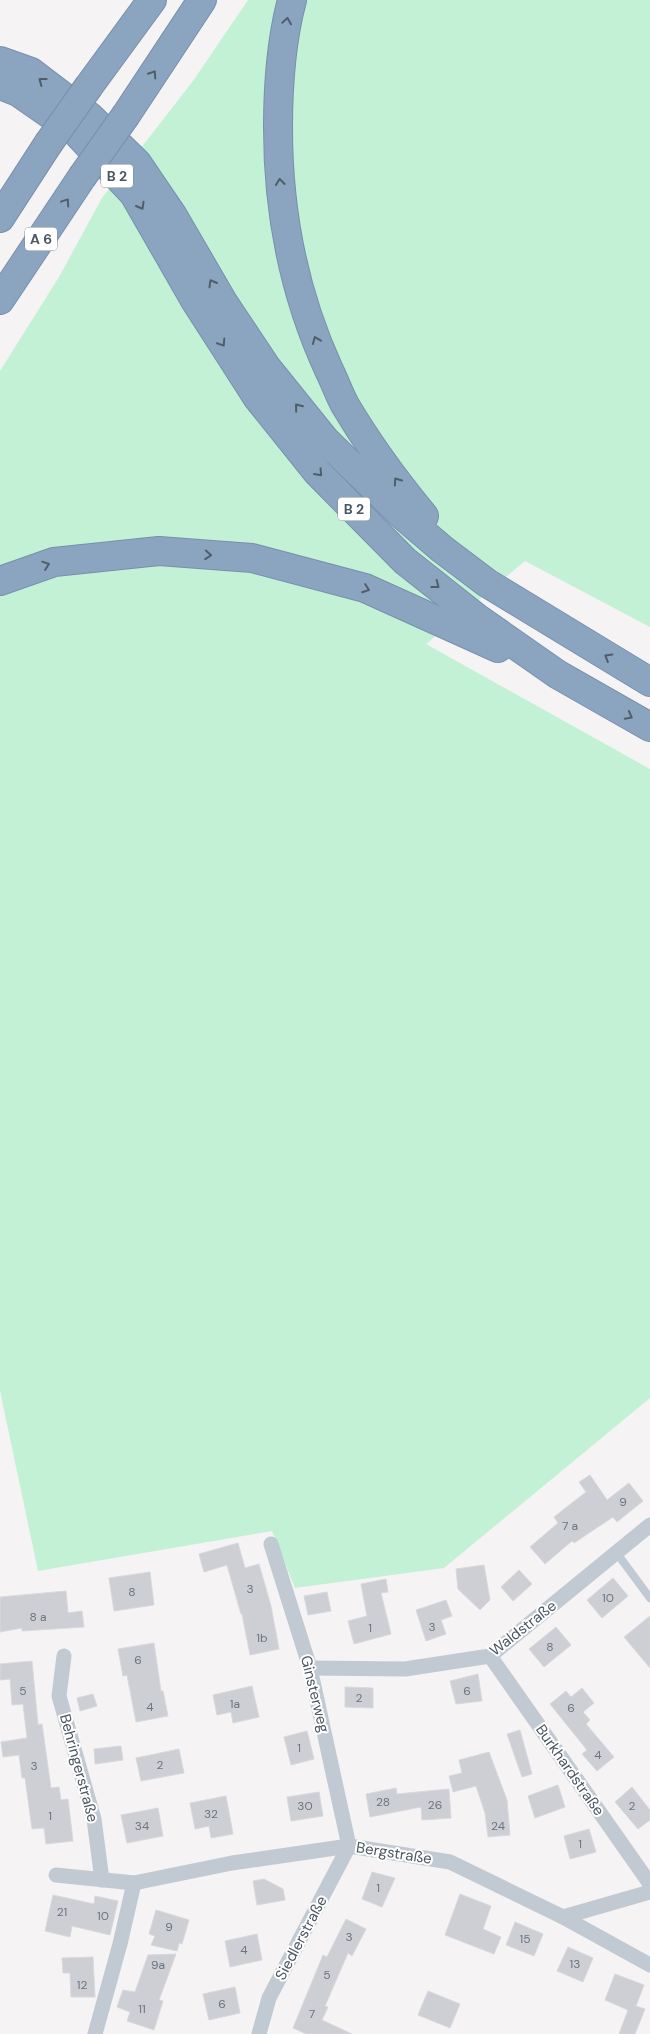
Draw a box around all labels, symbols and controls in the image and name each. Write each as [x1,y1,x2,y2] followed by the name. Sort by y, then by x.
[282,16,292,25] one-way arrow
[147,70,157,79] one-way arrow
[39,78,48,86] one-way arrow
[101,165,133,188] road number: B 2
[275,178,286,186] one-way arrow
[60,198,69,207] one-way arrow
[135,201,145,210] one-way arrow
[25,228,57,250] road number: A 6
[209,279,219,288] one-way arrow
[312,336,322,345] one-way arrow
[216,337,225,346] one-way arrow
[295,403,304,412] one-way arrow
[313,467,322,476] one-way arrow
[394,477,403,487] one-way arrow
[338,498,370,520] road number: B 2
[204,549,212,560] one-way arrow
[41,561,50,571] one-way arrow
[430,580,439,588] one-way arrow
[361,583,370,593] one-way arrow
[605,654,614,663] one-way arrow
[624,710,633,720] one-way arrow
[619,1494,627,1510] house number: 9
[562,1518,578,1534] house number: 7 a
[246,1581,254,1597] house number: 3
[128,1584,136,1600] house number: 8
[602,1590,614,1606] house number: 10
[485,1596,561,1660] street label: Waldstraße
[29,1609,47,1625] house number: 8 a
[428,1619,436,1635] house number: 3
[368,1620,372,1636] house number: 1
[256,1630,268,1646] house number: 1b
[546,1639,554,1655] house number: 8
[134,1652,142,1668] house number: 6
[296,1653,334,1735] street label: Ginsterweg
[19,1683,27,1699] house number: 5
[463,1683,471,1699] house number: 6
[356,1690,363,1706] house number: 2
[230,1696,240,1712] house number: 1a
[146,1699,154,1715] house number: 4
[567,1700,575,1716] house number: 6
[55,1712,103,1824] street label: Behringerstraße
[531,1720,609,1820] street label: Burkhardstraße
[297,1740,301,1756] house number: 1
[594,1747,602,1763] house number: 4
[157,1757,164,1773] house number: 2
[30,1758,38,1774] house number: 3
[376,1794,390,1810] house number: 28
[428,1797,442,1813] house number: 26
[297,1798,313,1814] house number: 30
[629,1798,636,1814] house number: 2
[204,1806,218,1822] house number: 32
[48,1808,52,1824] house number: 1
[135,1818,149,1834] house number: 34
[491,1818,505,1834] house number: 24
[578,1836,582,1852] house number: 1
[355,1837,433,1869] street label: Bergstraße
[376,1880,380,1896] house number: 1
[270,1892,332,1984] street label: Siedlerstraße
[57,1904,67,1920] house number: 21
[97,1908,109,1924] house number: 10
[165,1919,173,1935] house number: 9
[345,1929,353,1945] house number: 3
[519,1931,531,1947] house number: 15
[240,1942,248,1958] house number: 4
[570,1956,580,1972] house number: 13
[151,1957,165,1973] house number: 9a
[323,1967,331,1983] house number: 5
[77,1977,87,1993] house number: 12
[218,1996,226,2012] house number: 6
[138,2001,146,2017] house number: 11
[309,2006,315,2022] house number: 7

